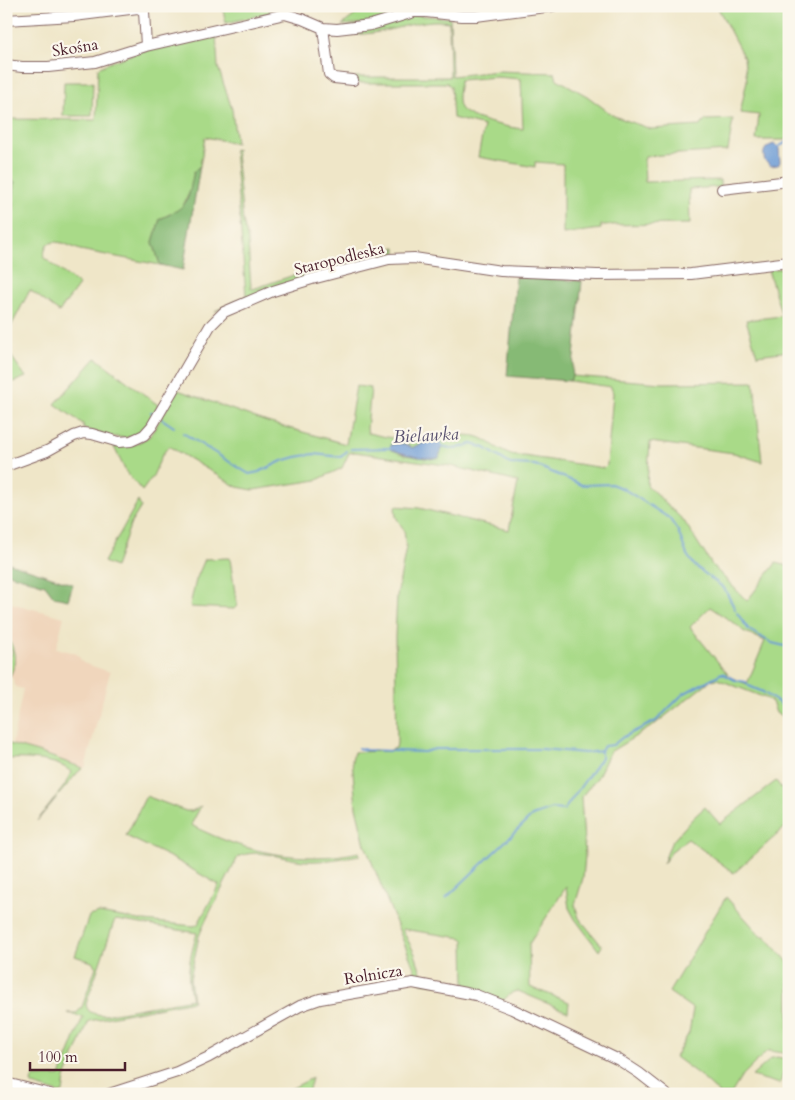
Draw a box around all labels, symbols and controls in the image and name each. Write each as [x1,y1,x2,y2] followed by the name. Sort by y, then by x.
[50,33,100,62] street label: Skośna
[292,237,387,281] street label: Staropodleska
[393,421,459,450] water label: Bielawka
[342,960,404,990] street label: Rolnicza
[30,1040,125,1072] scale bar
[38,1047,78,1067] text: 100 m

